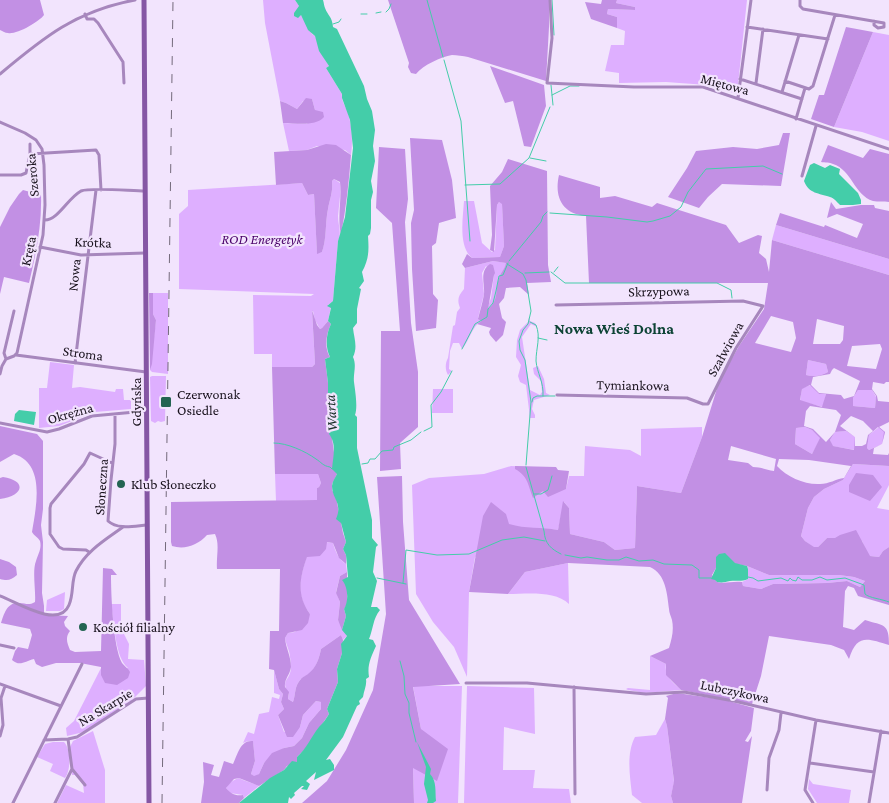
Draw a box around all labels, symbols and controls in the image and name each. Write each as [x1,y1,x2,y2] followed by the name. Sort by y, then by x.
[699,70,752,98] street label: Miętowa
[22,152,42,197] street label: Szeroka
[221,231,303,247] park label: ROD Energetyk
[74,233,112,251] street label: Krótka
[17,234,39,267] street label: Kręta
[64,257,84,292] street label: Nowa
[628,282,690,300] street label: Skrzypowa
[703,318,747,379] street label: Szałwiowa
[554,320,674,337] district label: Nowa Wieś Dolna
[62,342,105,364] street label: Stroma
[596,376,670,394] street label: Tymiankowa
[128,377,144,426] street label: Gdyńska
[177,386,240,418] place label: Czerwonak Osiedle
[322,394,340,432] water label: Warta
[159,395,173,409] marker: Czerwonak Osiedle
[45,399,95,427] street label: Okrężna
[91,458,111,516] street label: Słoneczna
[131,476,216,492] place label: Klub Słoneczko
[115,478,127,490] marker: Klub Słoneczko
[93,619,176,635] place label: Kościół filialny
[77,621,89,633] marker: Kościół filialny
[699,676,771,706] street label: Lubczykowa
[75,685,135,729] street label: Na Skarpie

